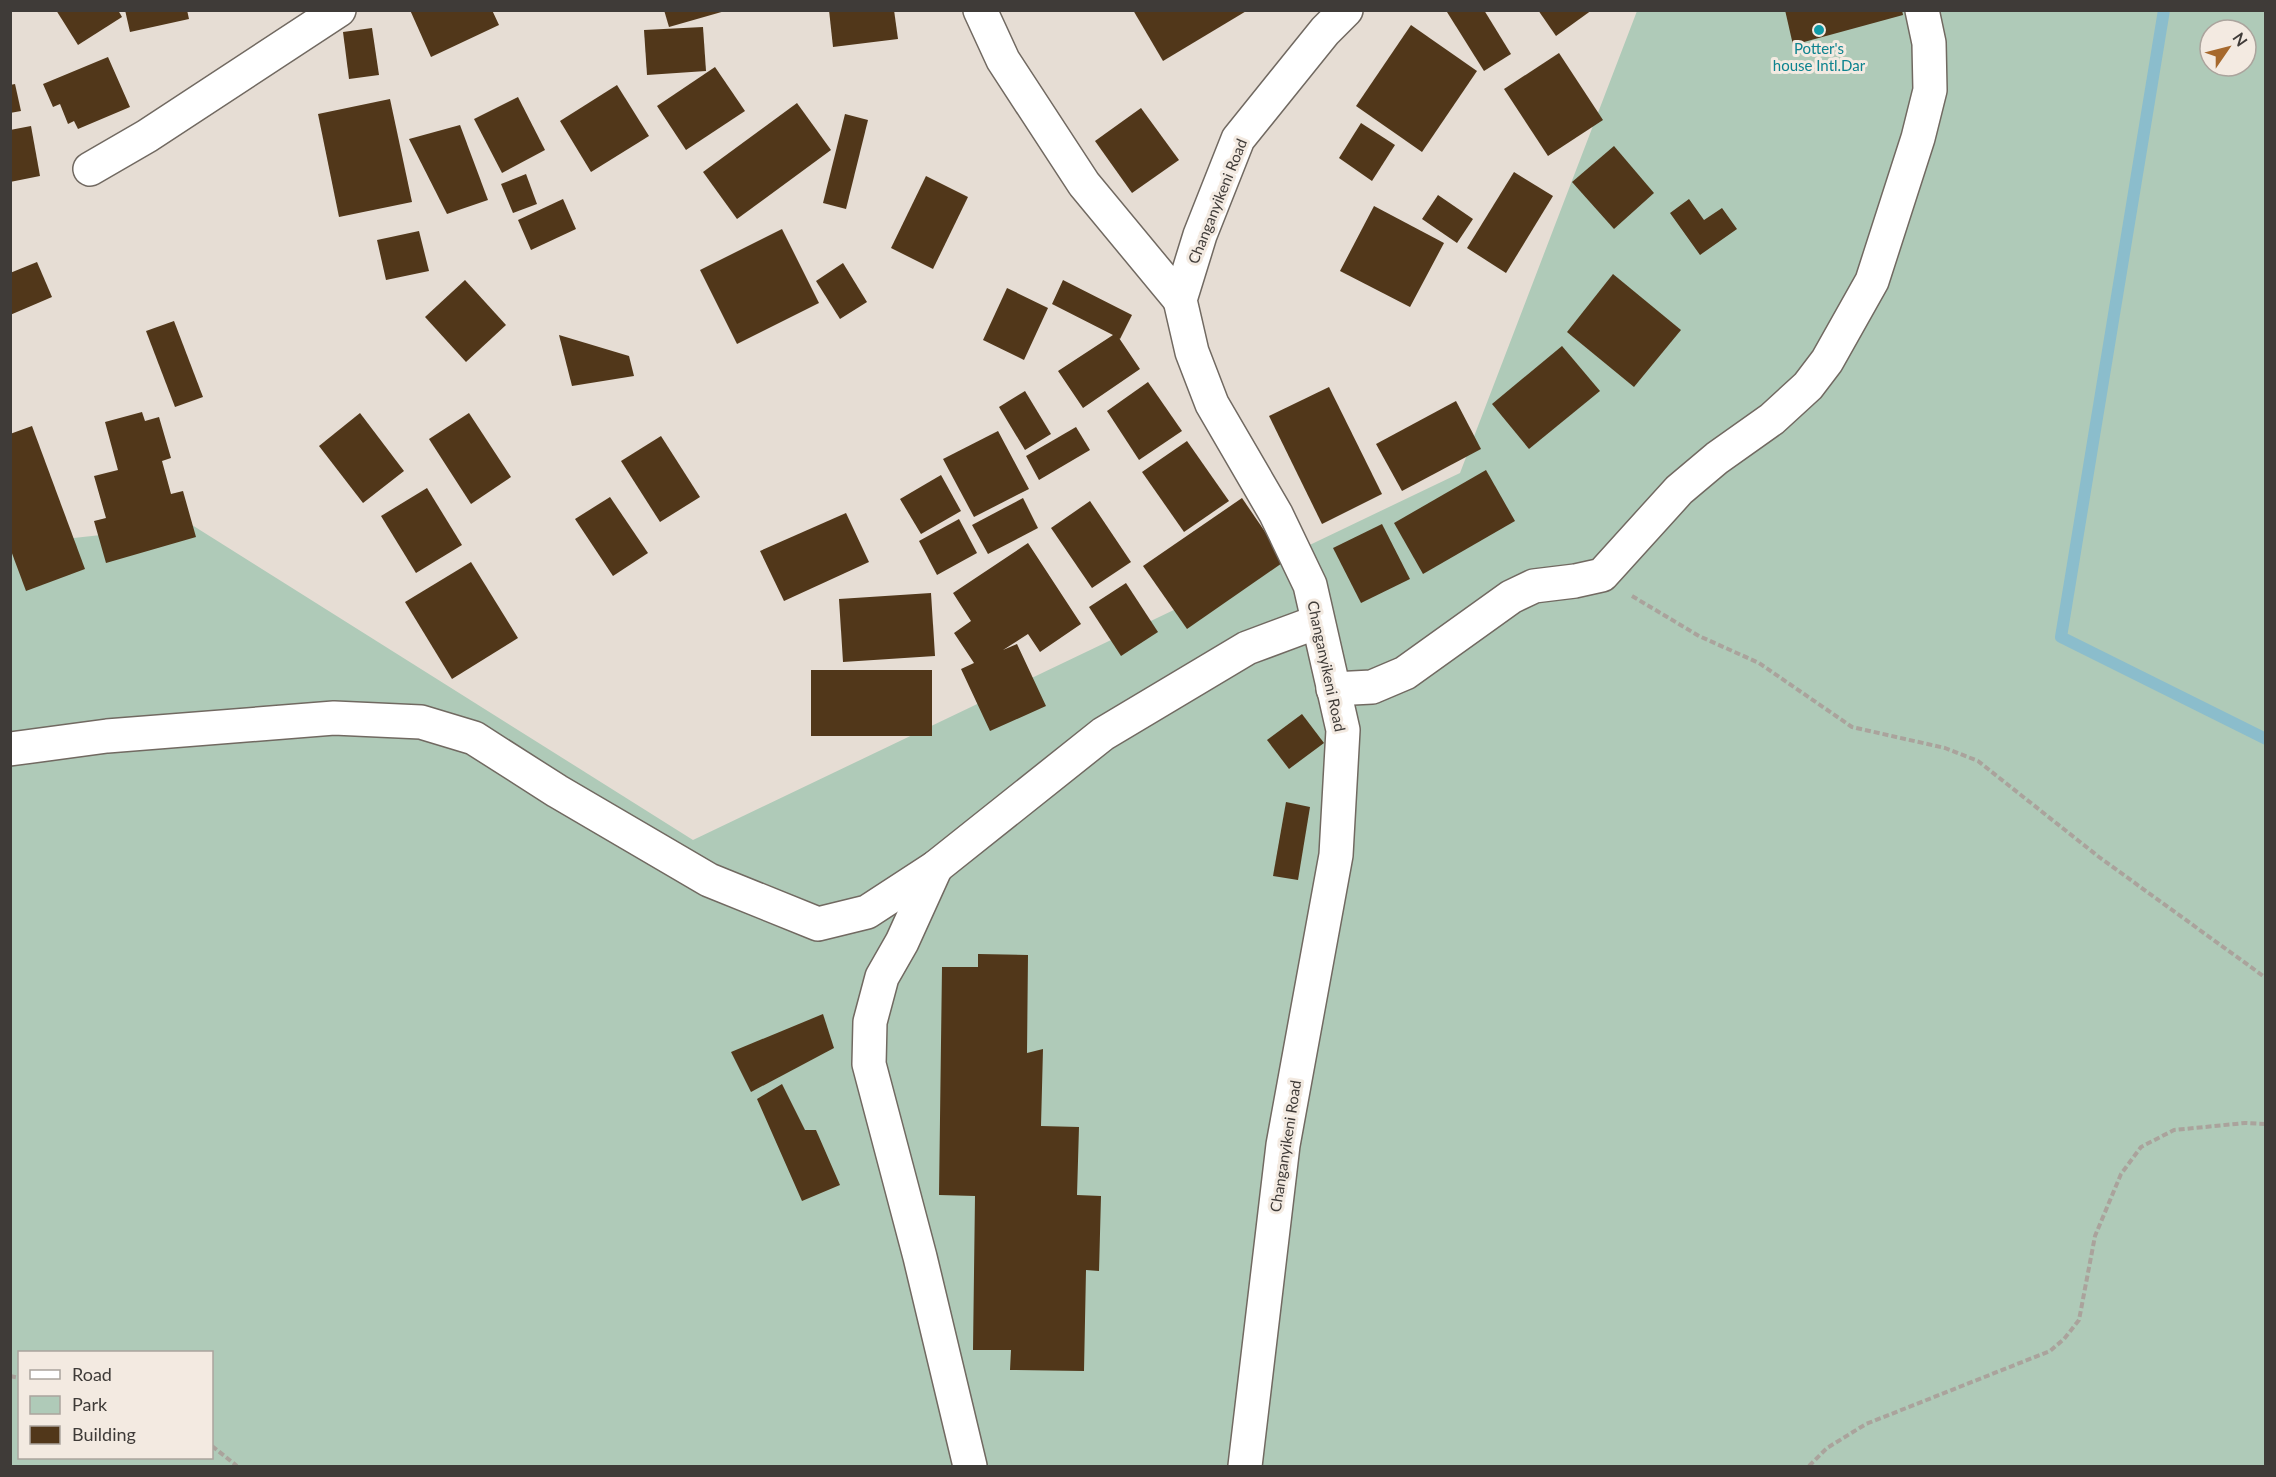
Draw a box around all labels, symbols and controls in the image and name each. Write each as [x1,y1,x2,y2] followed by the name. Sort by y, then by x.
[2198,18,2258,78] north arrow
[1812,23,1826,37] marker: Potter's house Intl.Dar
[2229,29,2252,50] text: N
[1773,39,1866,74] place label: Potter's house Intl.Dar
[1184,136,1250,266] street label: Changanyikeni Road
[1304,599,1350,733] street label: Changanyikeni Road
[1266,1079,1304,1213] street label: Changanyikeni Road
[18,1351,213,1459] legend
[72,1363,112,1385] text: Road
[72,1393,108,1415] text: Park
[72,1423,136,1445] text: Building

